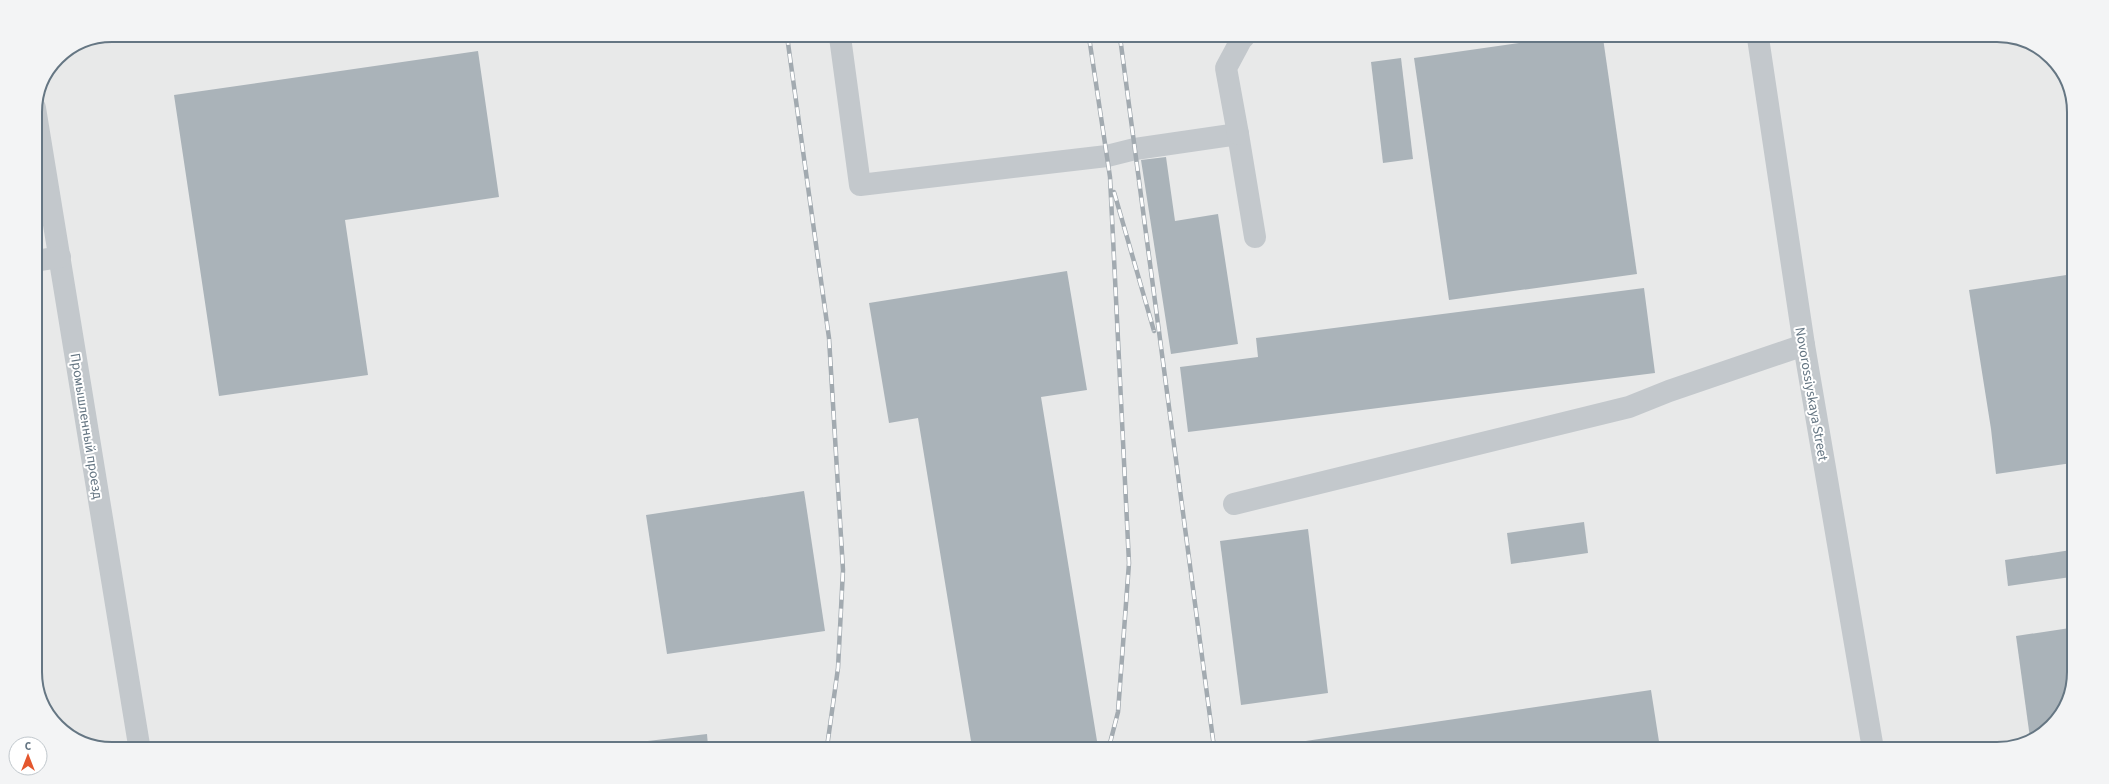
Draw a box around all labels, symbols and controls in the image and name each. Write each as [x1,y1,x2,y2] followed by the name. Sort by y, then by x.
[1789,326,1833,463] street label: Novorossiyskaya Street
[65,352,107,501] street label: Промышленный проезд
[8,736,48,776] north arrow
[25,739,32,754] text: С

